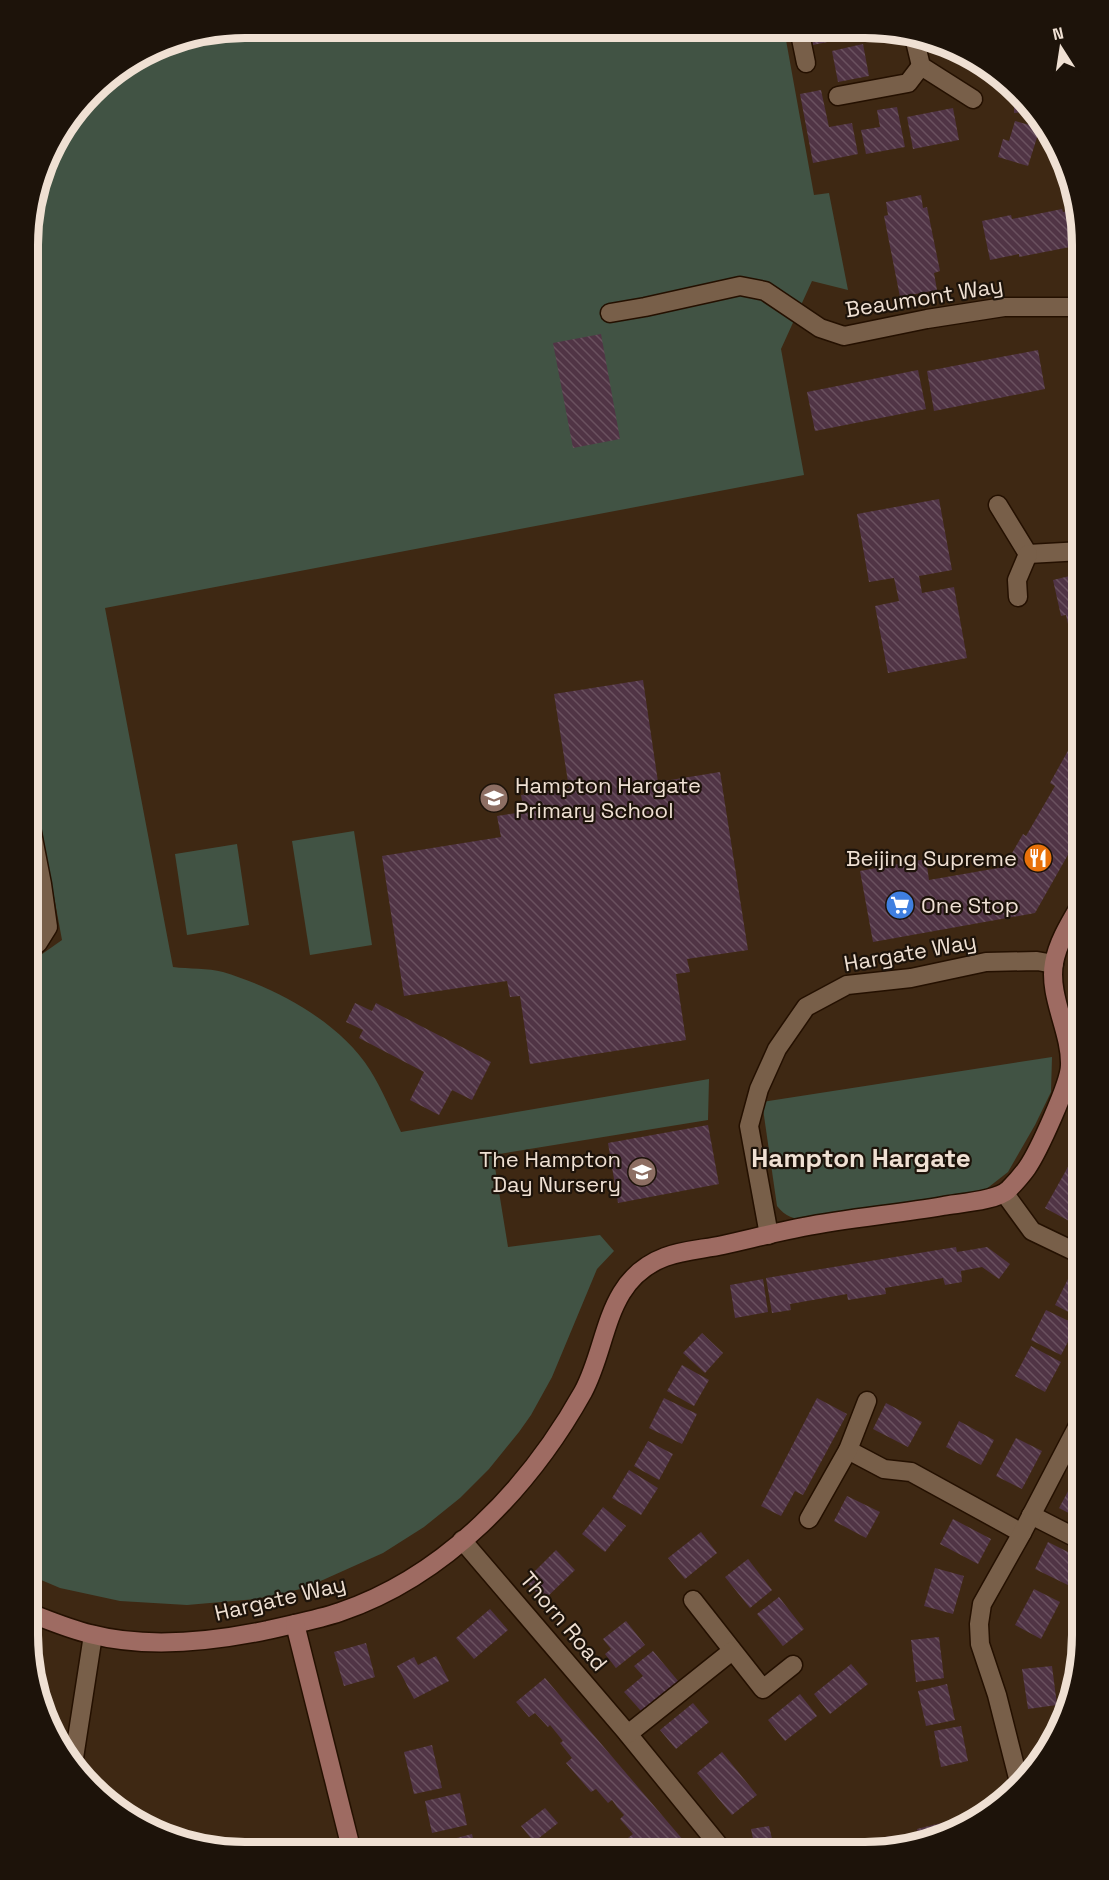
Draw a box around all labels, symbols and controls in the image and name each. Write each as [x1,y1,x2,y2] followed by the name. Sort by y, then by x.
[1031,18,1091,78] north arrow
[1051,22,1065,45] text: N
[843,271,1005,323] street label: Beaumont Way
[515,771,701,824] place label: Hampton Hargate Primary School
[478,782,510,814] school or university icon: Hampton Hargate Primary School
[1022,842,1054,874] restaurant icon: Beijing Supreme
[846,844,1017,872] place label: Beijing Supreme
[884,889,916,921] supermarket icon: One Stop
[921,891,1019,919] place label: One Stop
[842,927,978,977] street label: Hargate Way
[751,1141,971,1175] district label: Hampton Hargate
[479,1145,621,1198] place label: The Hampton Day Nursery
[626,1156,658,1188] school or university icon: The Hampton Day Nursery
[514,1565,614,1677] street label: Thorn Road
[211,1569,349,1627] street label: Hargate Way

